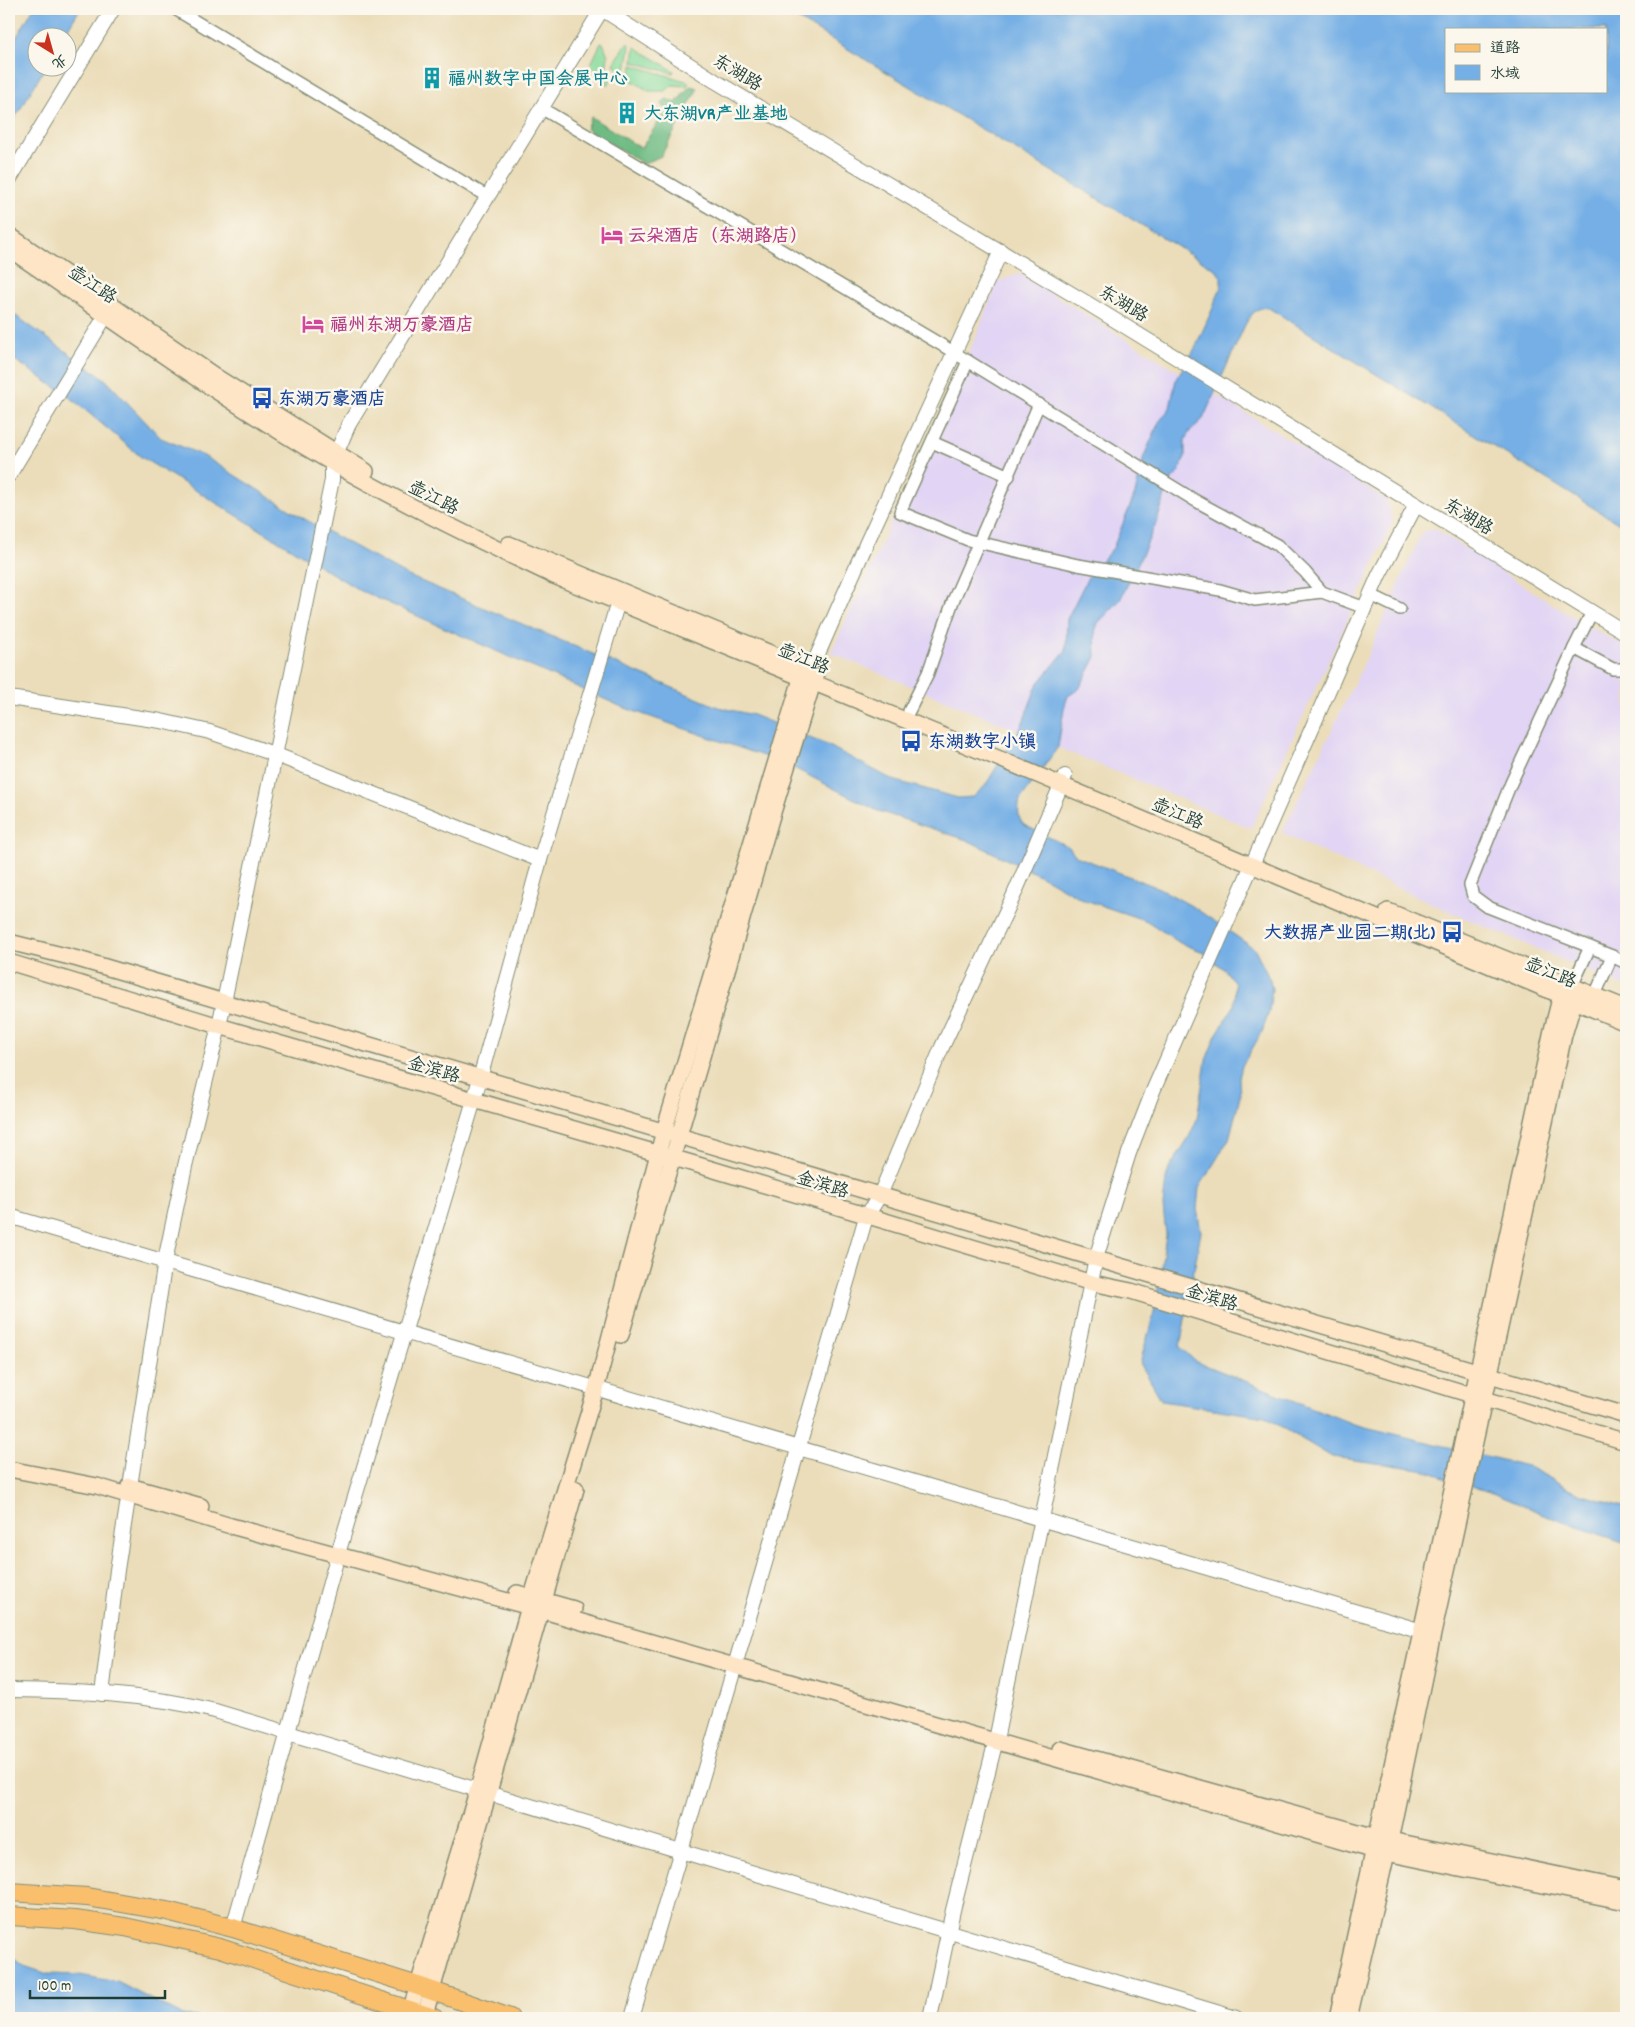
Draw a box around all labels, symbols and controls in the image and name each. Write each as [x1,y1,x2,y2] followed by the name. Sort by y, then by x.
[28,28,78,78] north arrow
[1445,28,1608,92] legend
[1490,38,1520,60] text: 道路
[47,49,70,73] text: 北
[707,50,766,99] street label: 东湖路
[1490,64,1520,86] text: 水域
[419,65,445,91] building icon: 福州数字中国会展中心
[448,68,628,93] place label: 福州数字中国会展中心
[614,100,640,126] building icon: 大东湖VR产业基地
[644,103,787,128] place label: 大东湖VR产业基地
[599,222,625,248] hotel icon: 云朵酒店（东湖路店）
[628,225,808,250] place label: 云朵酒店（东湖路店）
[62,261,121,312] street label: 壶江路
[1093,281,1152,330] street label: 东湖路
[300,311,326,337] hotel icon: 福州东湖万豪酒店
[330,314,474,339] place label: 福州东湖万豪酒店
[249,385,275,411] bus stop icon: 东湖万豪酒店
[278,388,386,413] place label: 东湖万豪酒店
[403,476,463,523] street label: 壶江路
[1438,494,1497,543] street label: 东湖路
[773,639,833,682] street label: 壶江路
[898,728,924,754] bus stop icon: 东湖数字小镇
[928,731,1036,756] place label: 东湖数字小镇
[1147,793,1207,837] street label: 壶江路
[1439,919,1465,945] bus stop icon: 大数据产业园二期(北)
[1264,922,1435,947] place label: 大数据产业园二期(北)
[1520,953,1580,996] street label: 壶江路
[404,1052,463,1091] street label: 金滨路
[793,1167,852,1206] street label: 金滨路
[1182,1280,1241,1319] street label: 金滨路
[30,1967,165,1999] scale bar
[38,1976,71,1998] text: 100 m

